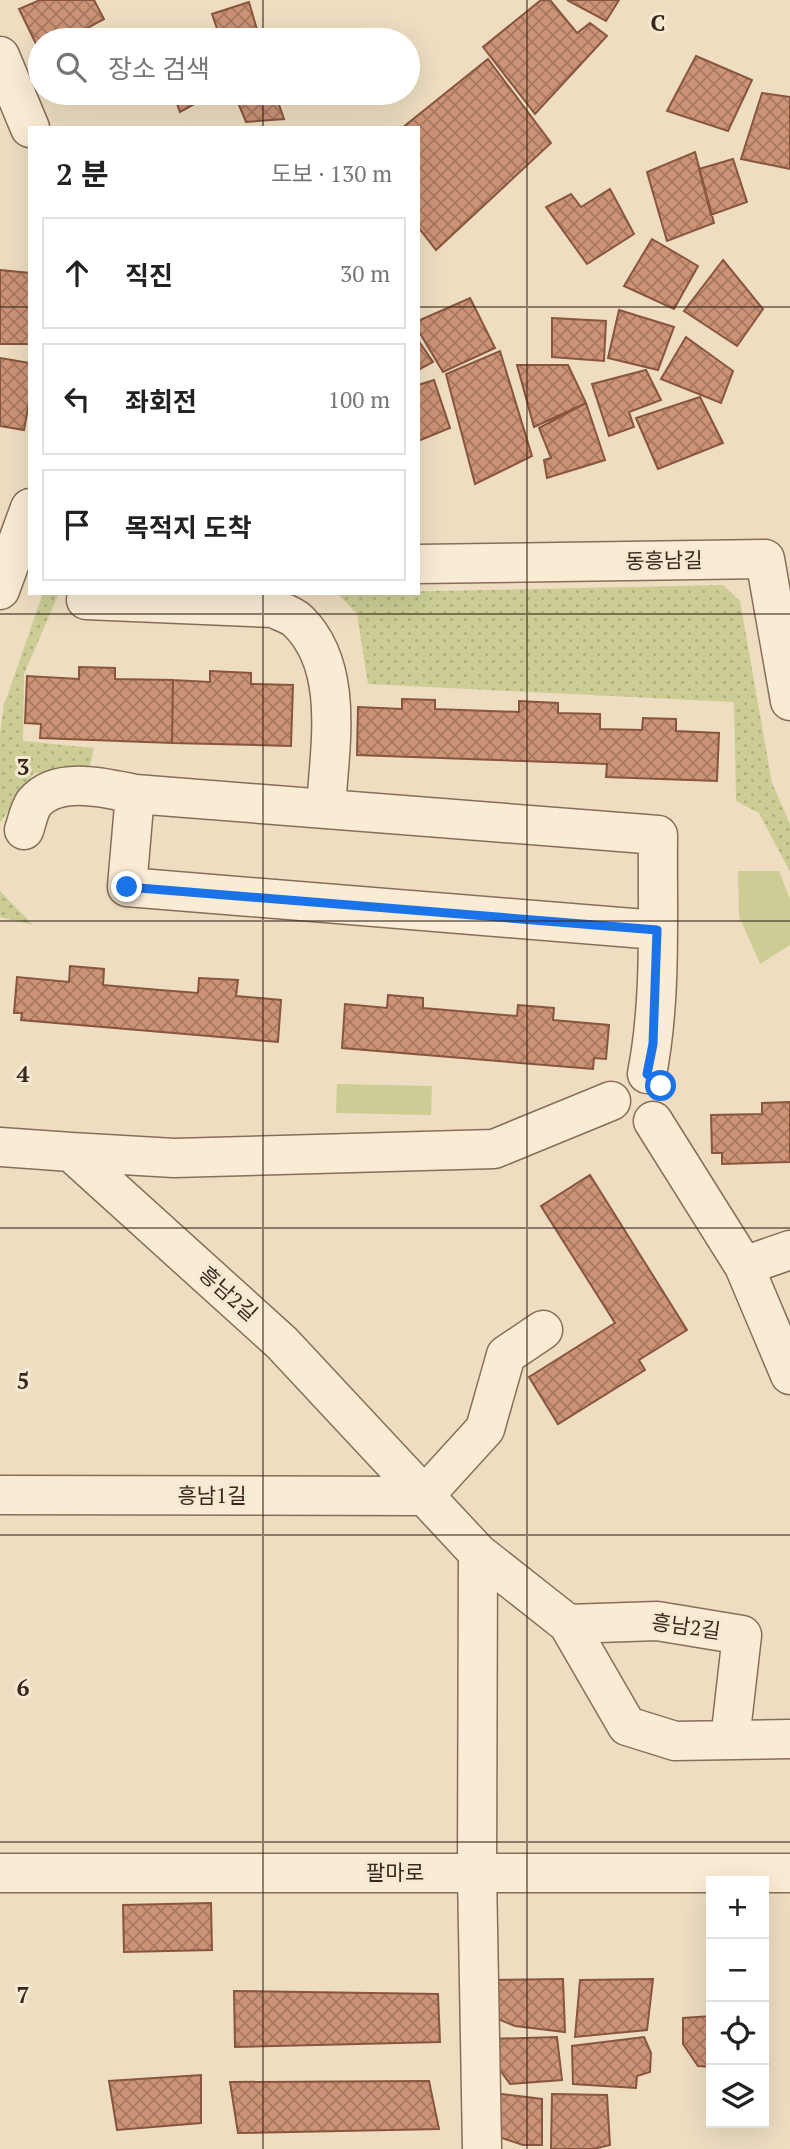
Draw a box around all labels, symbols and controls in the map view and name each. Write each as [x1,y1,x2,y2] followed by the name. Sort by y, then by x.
[651,7,666,38] text: C
[28,28,420,105] search box
[52,48,90,86] icon: search
[108,51,210,85] text: 장소 검색
[56,154,109,194] text: 2 분
[271,158,392,189] text: 도보 · 130 m
[58,254,96,292] icon: ahead
[125,258,173,292] text: 직진
[340,258,390,289] text: 30 m
[58,380,96,418] icon: left
[125,384,197,418] text: 좌회전
[328,384,390,415] text: 100 m
[58,506,96,544] icon: arrive
[125,510,252,544] text: 목적지 도착
[625,545,703,575] street label: 동흥남길
[17,751,30,782] text: 3
[111,871,142,902] route end
[17,1058,30,1089] text: 4
[645,1070,676,1101] route start
[194,1260,264,1327] street label: 흥남2길
[17,1365,30,1396] text: 5
[177,1481,247,1509] street label: 흥남1길
[650,1607,722,1645] street label: 흥남2길
[17,1672,30,1703] text: 6
[366,1858,424,1886] street label: 팔마로
[706,1876,769,2128] map controls
[706,1876,769,1939] button: +
[706,1939,769,2002] button: −
[17,1979,30,2010] text: 7
[706,2002,769,2065] button: locate
[706,2065,769,2128] button: layers

